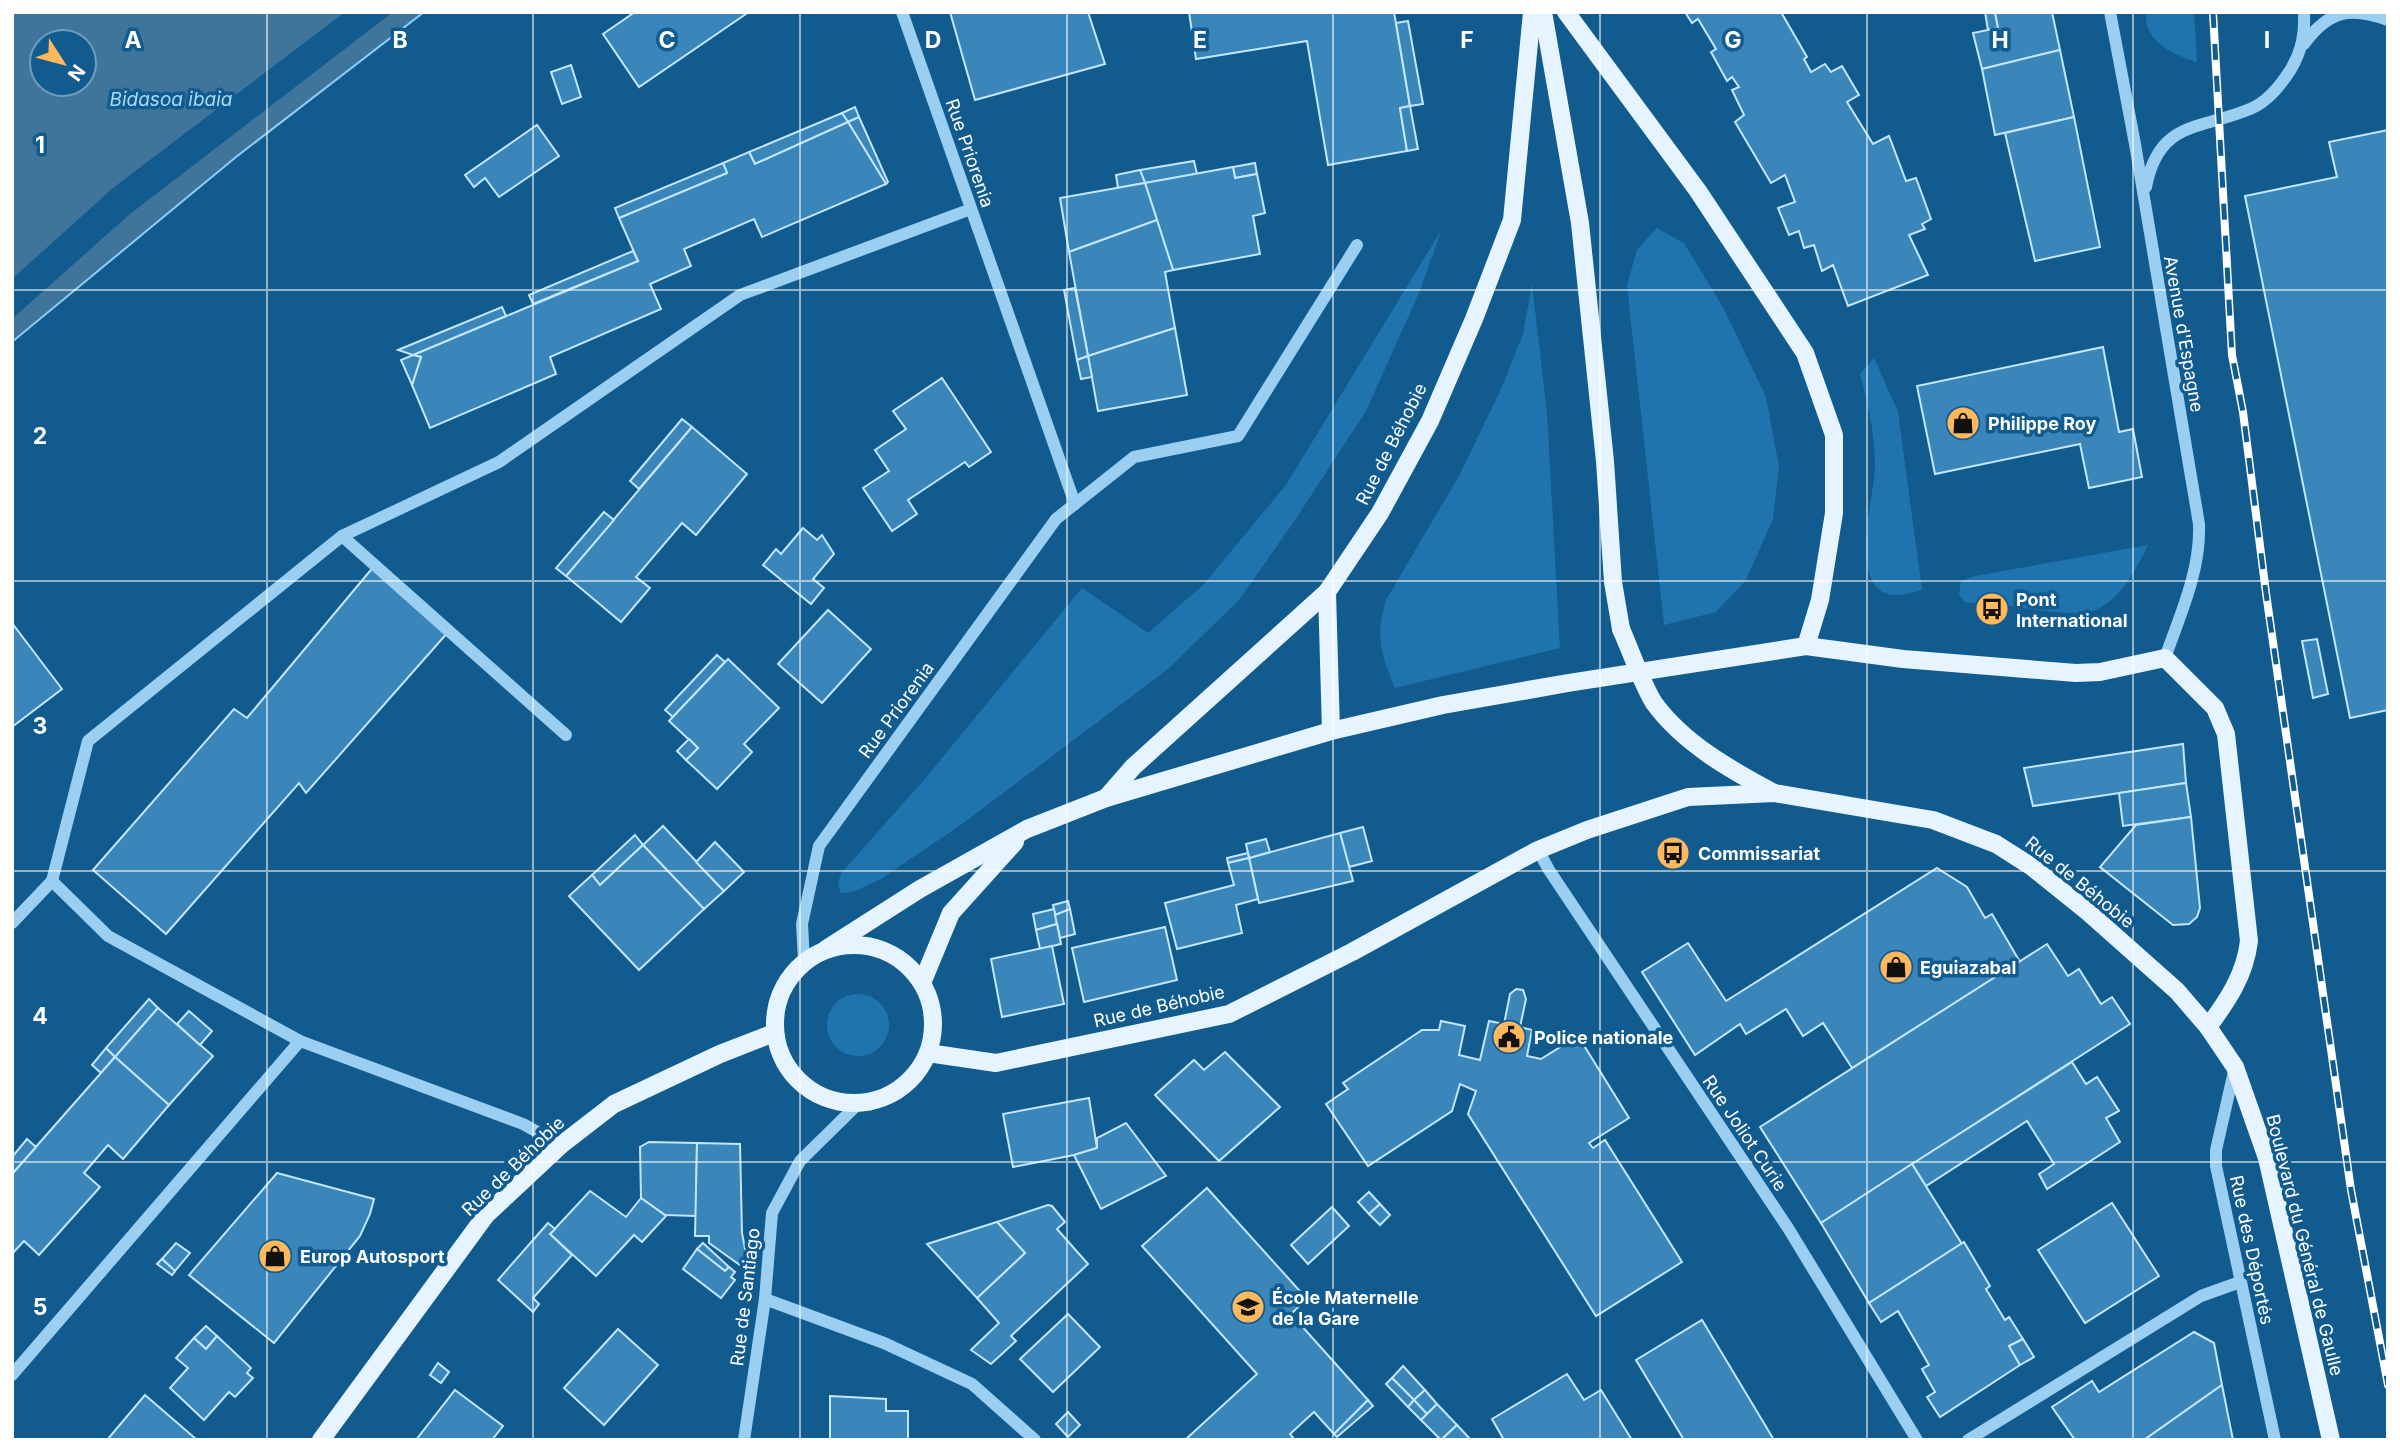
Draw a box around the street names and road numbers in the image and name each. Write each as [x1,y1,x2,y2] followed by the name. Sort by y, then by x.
[942,96,998,210] street label: Rue Priorenia
[2160,254,2208,414] street label: Avenue d'Espagne
[1351,380,1431,508] street label: Rue de Béhobie
[854,658,938,762] street label: Rue Priorenia
[2021,832,2139,932] street label: Rue de Béhobie
[1091,981,1227,1031] street label: Rue de Béhobie
[1699,1071,1791,1195] street label: Rue Joliot Curie
[458,1112,568,1220] street label: Rue de Béhobie
[2262,1112,2348,1378] street label: Boulevard du Général de Gaulle
[2226,1174,2278,1326] street label: Rue des Déportés
[726,1227,764,1367] street label: Rue de Santiago

